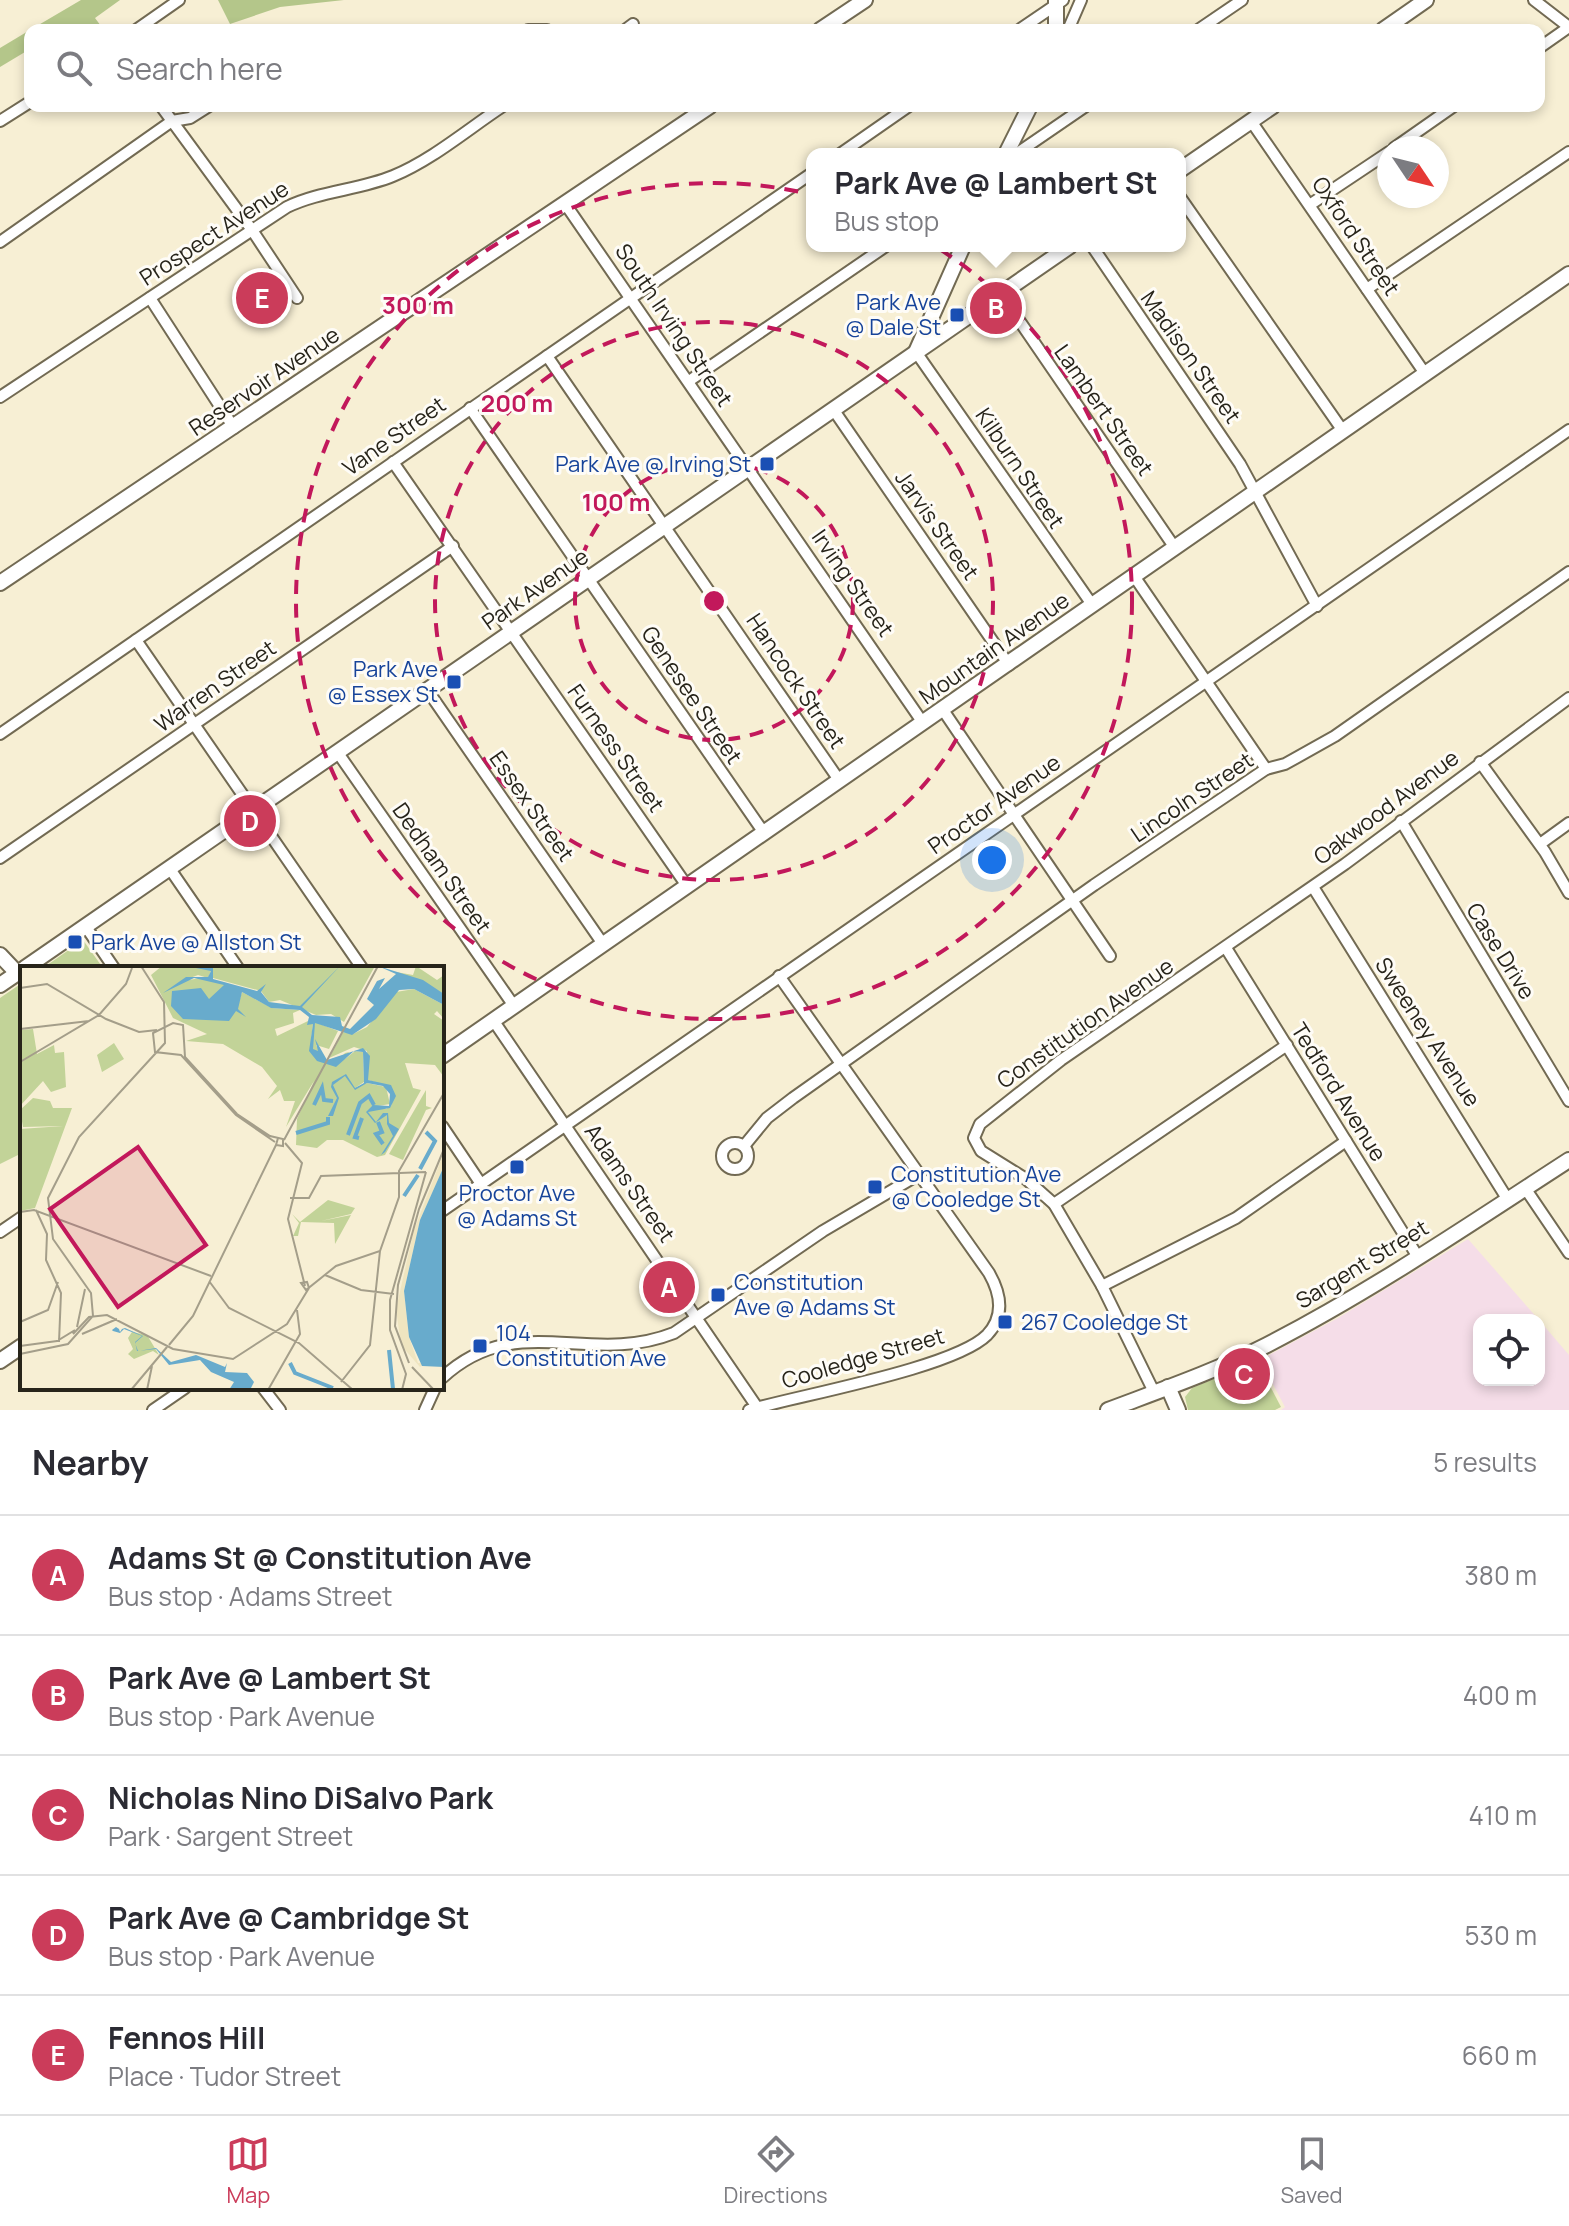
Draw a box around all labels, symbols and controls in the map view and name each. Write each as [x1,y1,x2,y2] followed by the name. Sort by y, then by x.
[24,24,1545,112] search box
[52,46,96,90] icon: search
[116,48,283,89] text: Search here
[1377,136,1449,208] north arrow
[806,148,1186,252] popup
[835,162,1158,203] text: Park Ave @ Lambert St
[1305,171,1407,301] street label: Oxford Street
[134,173,294,292] street label: Prospect Avenue
[835,203,939,239] text: Bus stop
[608,238,740,412] street label: South Irving Street
[236,268,288,328] pin: E
[970,278,1022,338] pin: B
[1134,285,1248,429] street label: Madison Street
[845,287,941,342] place label: Park Ave @ Dale St
[382,288,454,321] text: 300 m
[948,306,966,324] marker: Park Ave @ Dale St
[183,319,345,443] street label: Reservoir Avenue
[1048,338,1160,482] street label: Lambert Street
[481,386,553,419] text: 200 m
[337,389,452,483] street label: Vane Street
[969,402,1072,534] street label: Kilburn Street
[555,449,751,479] place label: Park Ave @ Irving St
[758,455,776,473] marker: Park Ave @ Irving St
[888,464,986,586] street label: Jarvis Street
[582,485,650,518] text: 100 m
[805,523,901,643] street label: Irving Street
[476,541,594,637] street label: Park Avenue
[913,585,1075,711] street label: Mountain Avenue
[700,587,728,615] centre of rings
[740,607,853,755] street label: Hancock Street
[635,620,749,770] street label: Genesee Street
[148,633,282,739] street label: Warren Street
[327,654,438,709] place label: Park Ave @ Essex St
[445,673,463,691] marker: Park Ave @ Essex St
[561,678,671,818] street label: Furness Street
[1307,742,1465,871] street label: Oakwood Avenue
[483,745,581,867] street label: Essex Street
[1125,745,1259,849] street label: Lincoln Street
[922,747,1066,861] street label: Proctor Avenue
[224,791,276,851] pin: D
[386,796,498,940] street label: Dedham Street
[972,840,1012,880] your location
[1460,897,1542,1005] street label: Case Drive
[91,927,302,957] place label: Park Ave @ Allston St
[66,933,84,951] marker: Park Ave @ Allston St
[991,951,1179,1095] street label: Constitution Avenue
[1368,952,1488,1113] street label: Sweeney Avenue
[20,966,444,1390] inset map
[1284,1017,1394,1167] street label: Tedford Avenue
[578,1118,682,1248] street label: Adams Street
[508,1158,526,1176] marker: Proctor Ave @ Adams St
[891,1159,1061,1214] place label: Constitution Ave @ Cooledge St
[457,1178,577,1233] place label: Proctor Ave @ Adams St
[866,1178,884,1196] marker: Constitution Ave @ Cooledge St
[1290,1212,1434,1315] street label: Sargent Street
[643,1257,695,1317] pin: A
[734,1267,896,1322] place label: Constitution Ave @ Adams St
[709,1286,727,1304] marker: Constitution Ave @ Adams St
[1021,1307,1188,1337] place label: 267 Cooledge St
[996,1313,1014,1331] marker: 267 Cooledge St
[1473,1314,1545,1386] map controls
[1473,1314,1545,1386] button: locate
[496,1318,666,1373] place label: 104 Constitution Ave
[778,1320,948,1396] street label: Cooledge Street
[471,1337,489,1355] marker: 104 Constitution Ave
[1218,1344,1270,1404] pin: C
[32,1439,148,1485] text: Nearby
[1433,1444,1537,1480] text: 5 results
[108,1537,532,1578] text: Adams St @ Constitution Ave
[49,1557,67,1593] text: A
[1464,1557,1537,1593] text: 380 m
[108,1578,392,1614] text: Bus stop · Adams Street
[108,1657,431,1698] text: Park Ave @ Lambert St
[50,1677,66,1713] text: B
[1463,1677,1537,1713] text: 400 m
[108,1698,375,1734] text: Bus stop · Park Avenue
[108,1777,493,1818] text: Nicholas Nino DiSalvo Park
[48,1797,68,1833] text: C
[1468,1797,1537,1833] text: 410 m
[108,1818,353,1854] text: Park · Sargent Street
[108,1897,470,1938] text: Park Ave @ Cambridge St
[49,1917,67,1953] text: D
[1464,1917,1537,1953] text: 530 m
[108,1938,375,1974] text: Bus stop · Park Avenue
[108,2017,265,2058] text: Fennos Hill
[50,2037,66,2073] text: E
[1462,2037,1537,2073] text: 660 m
[108,2058,341,2094] text: Place · Tudor Street
[226,2132,270,2210] tab: Map
[723,2132,828,2210] tab: Directions
[1281,2132,1343,2210] tab: Saved

